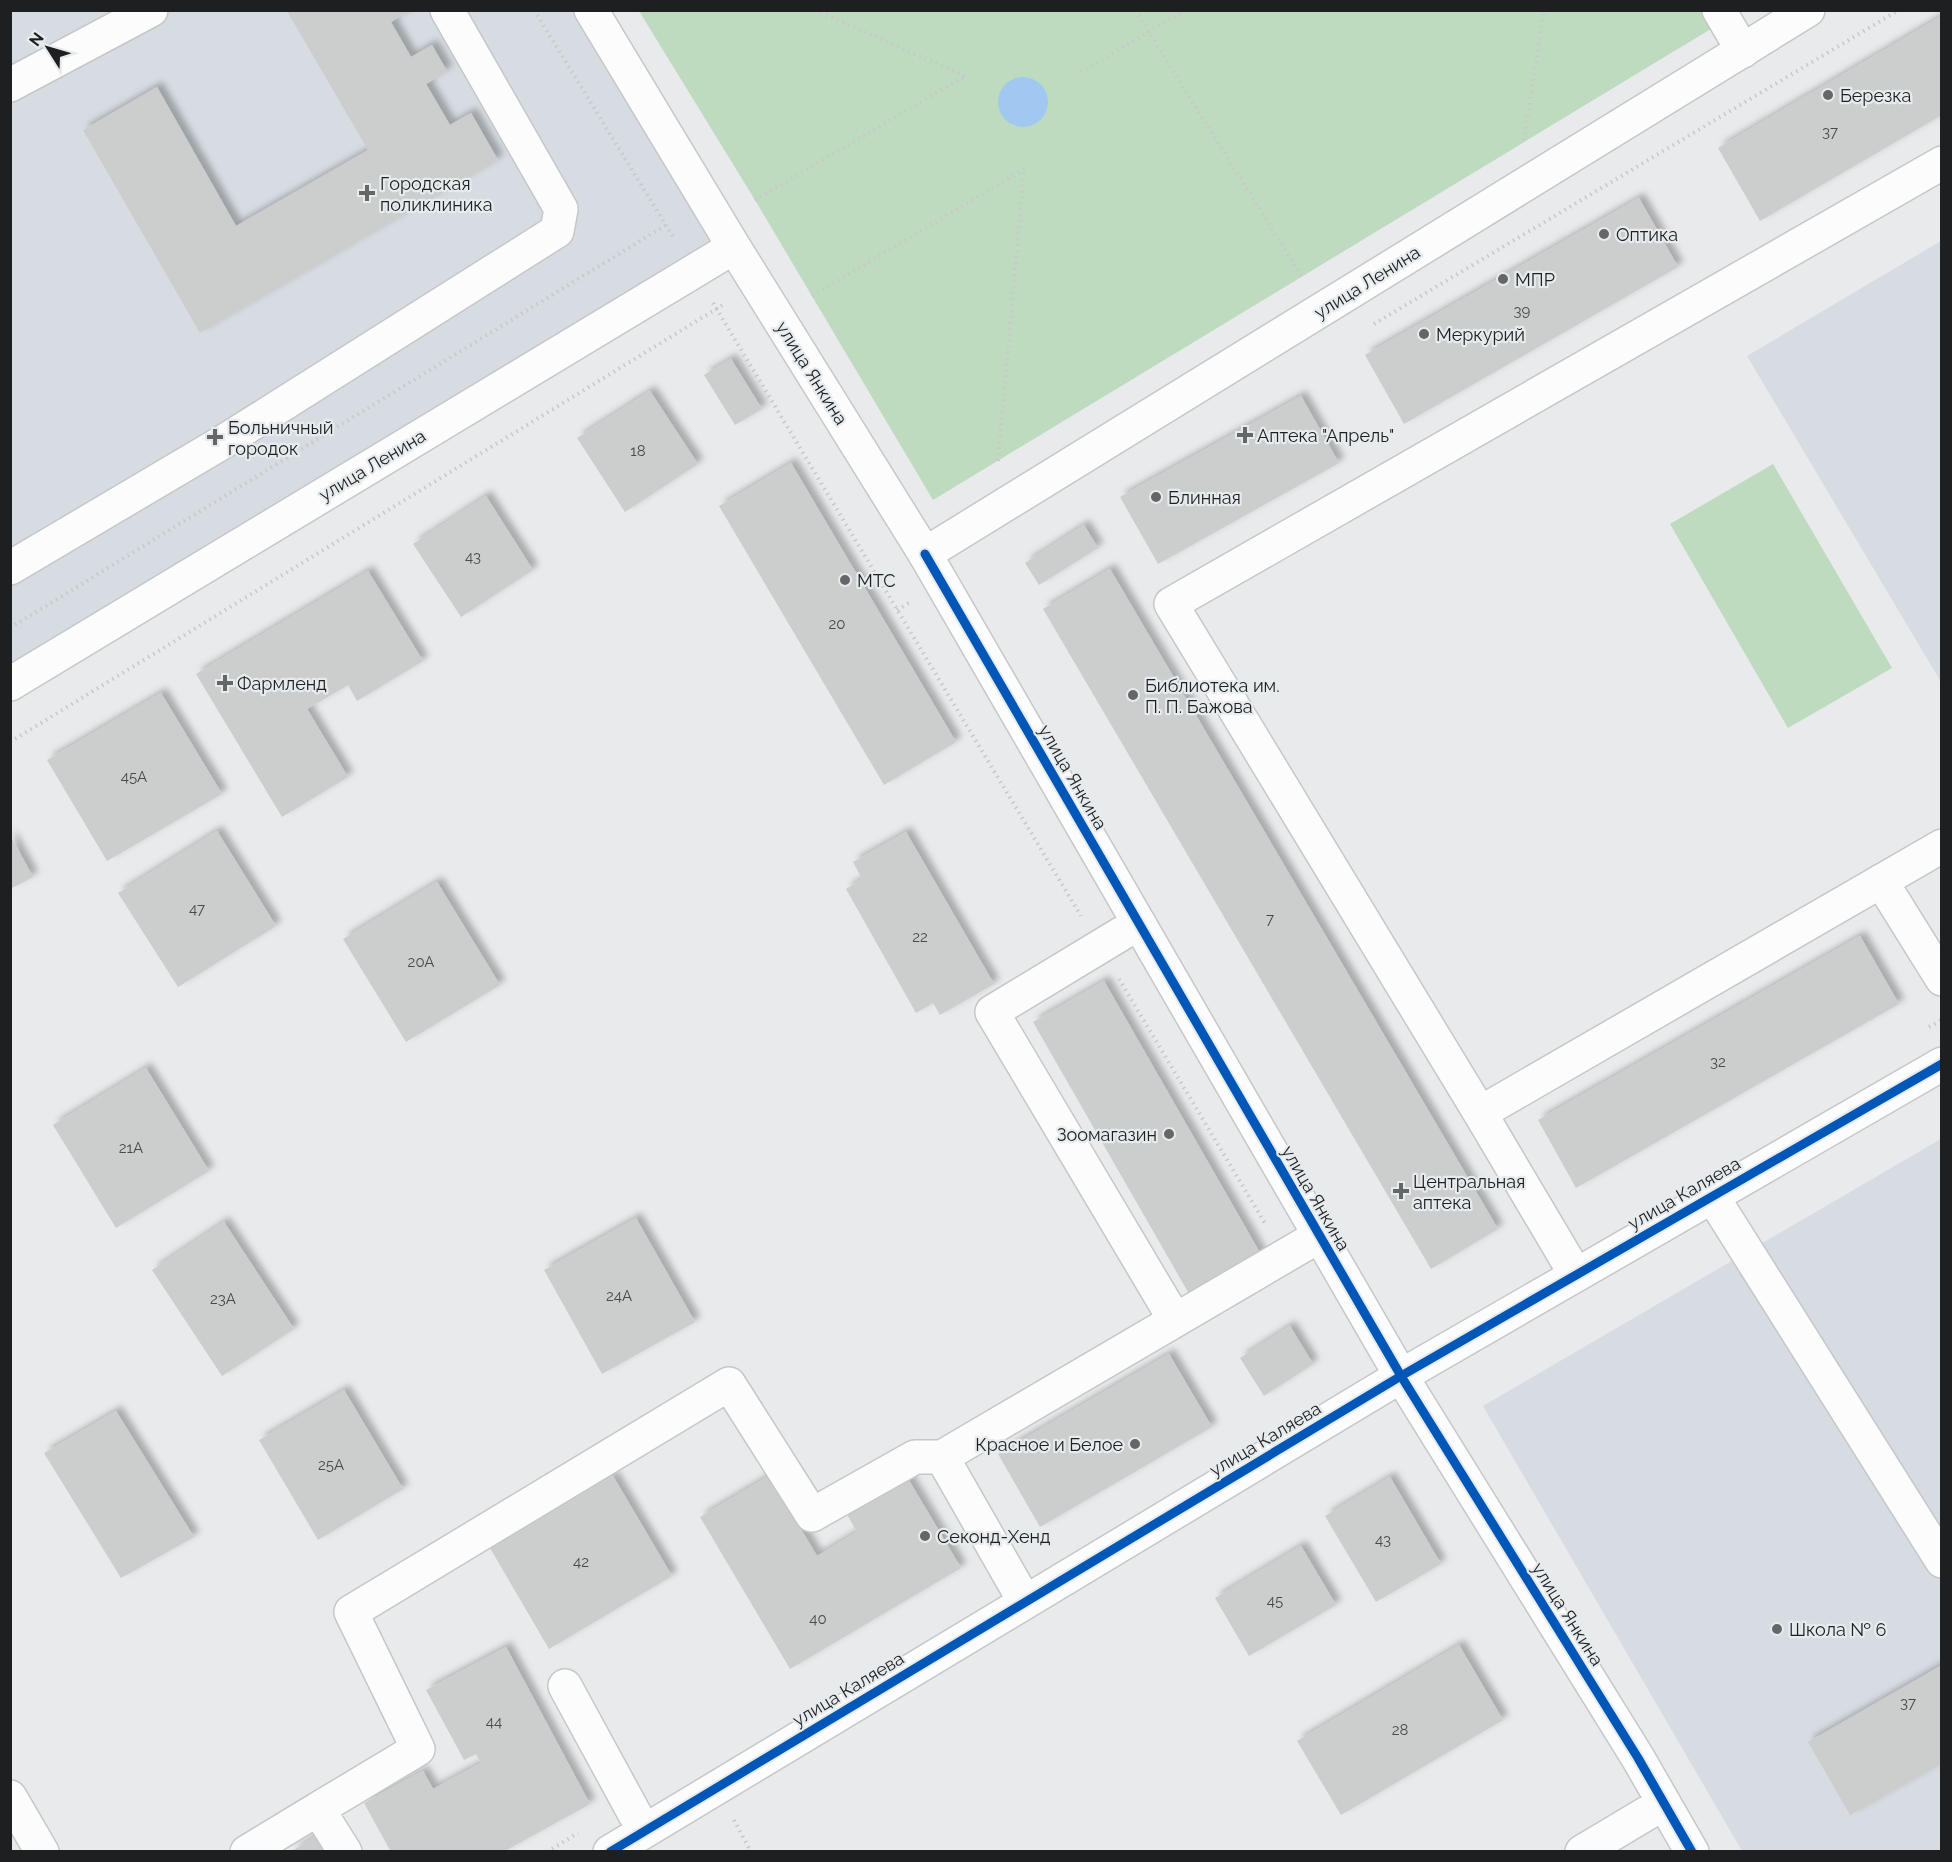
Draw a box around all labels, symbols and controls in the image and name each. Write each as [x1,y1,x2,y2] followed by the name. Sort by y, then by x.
[18,18,78,78] north arrow
[25,29,48,50] text: N
[1840,85,1911,106] place label: Березка
[1821,88,1835,102] marker: Березка
[1822,123,1838,141] house number: 37
[380,173,492,215] place label: Городская поликлиника
[358,184,376,202] marker: Городская поликлиника
[1616,224,1678,245] place label: Оптика
[1597,227,1611,241] marker: Оптика
[1310,241,1424,323] street label: улица Ленина
[1515,269,1555,290] place label: МПР
[1496,272,1510,286] marker: МПР
[1514,302,1531,320] house number: 39
[772,317,852,429] street label: улица Янкина
[1436,324,1525,345] place label: Меркурий
[1417,327,1431,341] marker: Меркурий
[228,417,333,459] place label: Больничный городок
[315,425,429,505] street label: улица Ленина
[1257,425,1394,446] place label: Аптека "Апрель"
[206,428,224,446] marker: Больничный городок
[1238,428,1252,442] marker: Аптека "Апрель"
[630,442,646,460] house number: 18
[1168,487,1241,508] place label: Блинная
[1149,490,1163,504] marker: Блинная
[465,548,481,566] house number: 43
[857,570,896,591] place label: МТС
[838,573,852,587] marker: МТС
[829,615,846,633] house number: 20
[237,673,327,694] place label: Фармленд
[1145,675,1280,717] place label: Библиотека им. П. П. Бажова
[218,676,232,690] marker: Фармленд
[1126,688,1140,702] marker: Библиотека им. П. П. Бажова
[1034,721,1112,833] street label: улица Янкина
[121,768,147,786] house number: 45А
[189,900,205,918] house number: 47
[1266,910,1274,928] house number: 7
[912,928,928,946] house number: 22
[408,953,434,971] house number: 20А
[1710,1053,1726,1071] house number: 32
[1057,1124,1157,1145] place label: Зоомагазин
[1162,1127,1176,1141] marker: Зоомагазин
[119,1139,143,1157] house number: 21А
[1277,1142,1355,1254] street label: улица Янкина
[1624,1152,1744,1234] street label: улица Каляева
[1413,1171,1525,1213] place label: Центральная аптека
[1394,1184,1408,1198] marker: Центральная аптека
[606,1287,632,1305] house number: 24А
[210,1290,236,1308] house number: 23А
[1205,1397,1325,1481] street label: улица Каляева
[975,1434,1123,1455] place label: Красное и Белое
[1128,1437,1142,1451] marker: Красное и Белое
[318,1456,344,1474] house number: 25А
[937,1526,1051,1547] place label: Секонд-Хенд
[918,1529,932,1543] marker: Секонд-Хенд
[1375,1531,1391,1549] house number: 43
[573,1553,589,1571] house number: 42
[1528,1558,1608,1670] street label: улица Янкина
[1267,1592,1283,1610] house number: 45
[809,1610,827,1628] house number: 40
[1789,1619,1886,1640] place label: Школа № 6
[1770,1622,1784,1636] marker: Школа № 6
[788,1647,908,1731] street label: улица Каляева
[1900,1694,1916,1712] house number: 37
[486,1713,502,1731] house number: 44
[1392,1721,1408,1739] house number: 28

